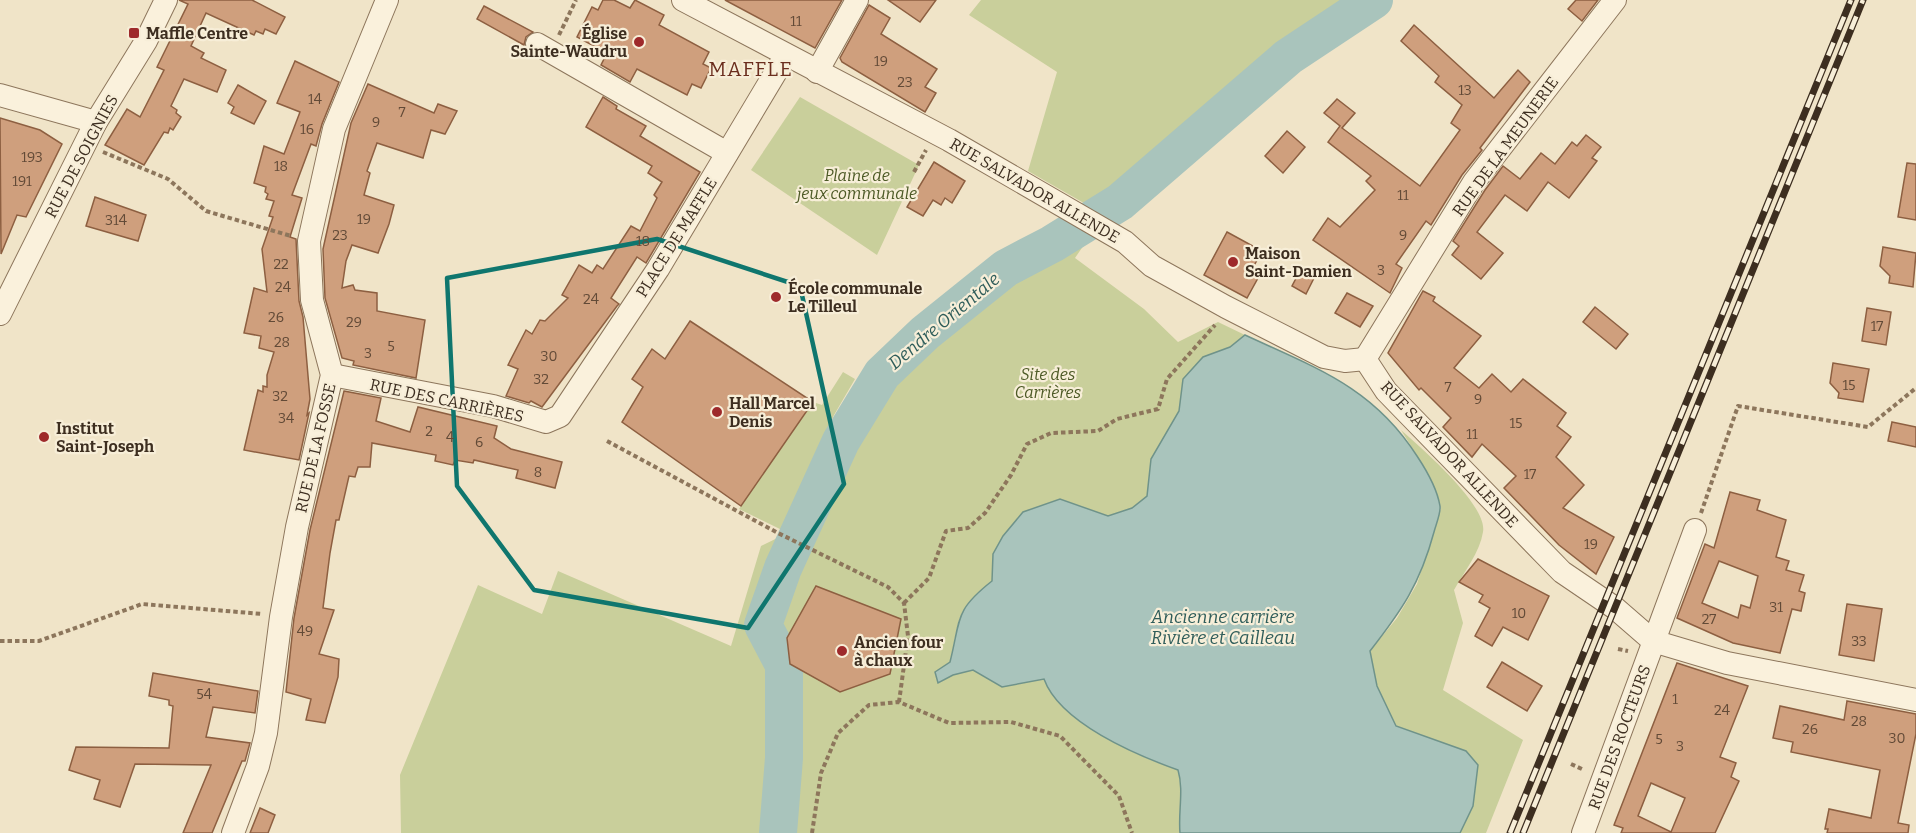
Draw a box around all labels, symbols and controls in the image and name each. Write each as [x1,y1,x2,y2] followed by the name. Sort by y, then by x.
[790,13,802,30] house number: 11
[510,22,627,61] place label: Église Sainte-Waudru
[146,24,248,43] place label: Maffle Centre
[127,26,141,40] marker: Maffle Centre
[632,35,646,49] marker: Église Sainte-Waudru
[874,53,888,70] house number: 19
[709,57,793,81] district label: MAFFLE
[1448,73,1562,220] street label: RUE DE LA MEUNERIE
[897,74,913,91] house number: 23
[1458,82,1472,99] house number: 13
[41,91,122,221] street label: RUE DE SOIGNIES
[308,91,322,108] house number: 14
[398,104,406,121] house number: 7
[372,114,380,131] house number: 9
[300,121,314,138] house number: 16
[946,134,1123,247] street label: RUE SALVADOR ALLENDE
[21,149,43,166] house number: 193
[274,158,288,175] house number: 18
[795,166,917,203] park label: Plaine de jeux communale
[12,173,32,190] house number: 191
[632,174,721,301] street label: PLACE DE MAFFLE
[1397,187,1409,204] house number: 11
[357,211,371,228] house number: 19
[105,212,127,229] house number: 314
[332,227,348,244] house number: 23
[1399,227,1407,244] house number: 9
[636,233,650,250] house number: 18
[1245,244,1352,281] place label: Maison Saint-Damien
[1226,255,1240,269] marker: Maison Saint-Damien
[273,256,289,273] house number: 22
[1377,262,1385,279] house number: 3
[884,268,1004,374] water label: Dendre Orientale
[788,277,922,316] place label: École communale Le Tilleul
[275,279,291,296] house number: 24
[769,290,783,304] marker: École communale Le Tilleul
[583,291,599,308] house number: 24
[268,309,284,326] house number: 26
[346,314,362,331] house number: 29
[1871,318,1883,335] house number: 17
[274,334,290,351] house number: 28
[387,338,395,355] house number: 5
[364,345,372,362] house number: 3
[541,348,557,365] house number: 30
[1015,365,1082,402] park label: Site des Carrières
[533,371,549,388] house number: 32
[368,374,526,426] street label: RUE DES CARRIÈRES
[1377,377,1522,531] street label: RUE SALVADOR ALLENDE
[1842,377,1856,394] house number: 15
[1444,379,1452,396] house number: 7
[291,381,340,515] street label: RUE DE LA FOSSE
[272,388,288,405] house number: 32
[1474,391,1482,408] house number: 9
[729,394,815,431] place label: Hall Marcel Denis
[710,405,724,419] marker: Hall Marcel Denis
[278,410,294,427] house number: 34
[1509,415,1523,432] house number: 15
[56,419,154,456] place label: Institut Saint-Joseph
[425,423,433,440] house number: 2
[1466,426,1478,443] house number: 11
[446,429,454,446] house number: 4
[37,430,51,444] marker: Institut Saint-Joseph
[475,434,483,451] house number: 6
[534,464,542,481] house number: 8
[1524,466,1536,483] house number: 17
[1584,536,1598,553] house number: 19
[1769,599,1783,616] house number: 31
[1512,605,1526,622] house number: 10
[1150,606,1295,649] water label: Ancienne carrière Rivière et Cailleau
[1702,611,1716,628] house number: 27
[297,623,313,640] house number: 49
[854,633,944,670] place label: Ancien four à chaux
[1851,633,1867,650] house number: 33
[835,644,849,658] marker: Ancien four à chaux
[1584,662,1654,812] street label: RUE DES ROCTEURS
[196,686,212,703] house number: 54
[1672,691,1678,708] house number: 1
[1714,702,1730,719] house number: 24
[1851,713,1867,730] house number: 28
[1802,721,1818,738] house number: 26
[1889,730,1905,747] house number: 30
[1655,731,1663,748] house number: 5
[1676,738,1684,755] house number: 3

